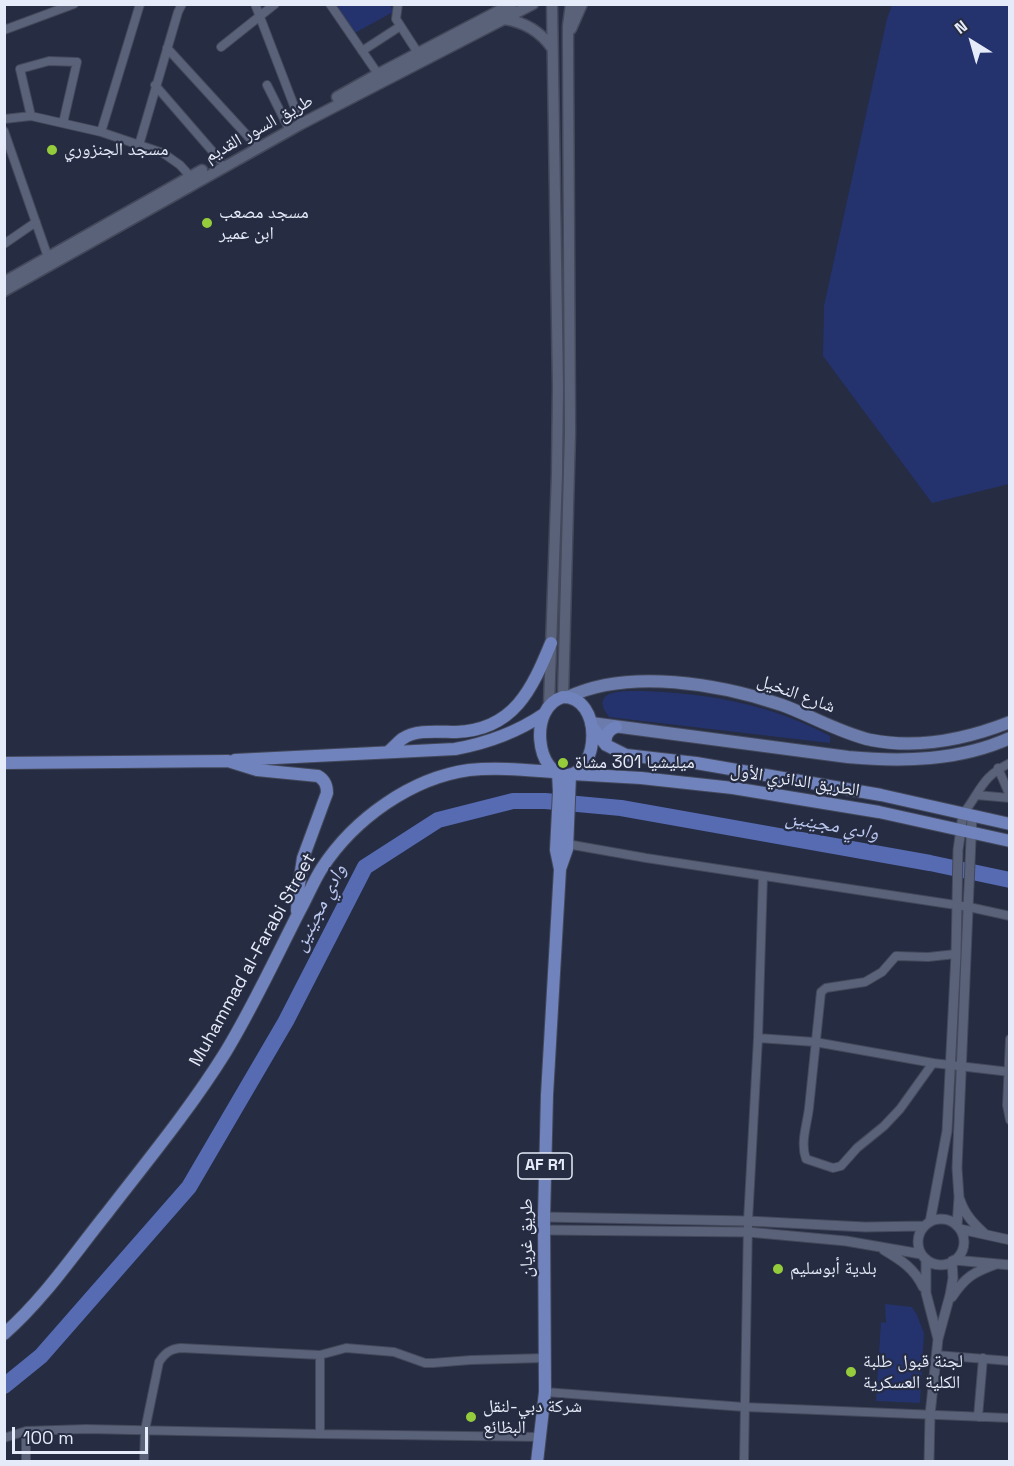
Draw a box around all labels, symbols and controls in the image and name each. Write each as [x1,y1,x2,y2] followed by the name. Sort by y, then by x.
[942,12,1002,72] north arrow
[950,16,971,39] text: N
[201,90,317,168] street label: طريق السور القديم
[64,139,168,161] place label: مسجد الجنزوري
[45,143,59,157] marker: مسجد الجنزوري
[219,202,309,244] place label: مسجد مصعب ابن عمير
[200,216,214,230] marker: مسجد مصعب ابن عمير
[754,670,838,718] street label: شارع النخيل
[575,752,695,774] place label: ميليشيا 301 مشاة
[556,756,570,770] marker: ميليشيا 301 مشاة
[729,760,861,802] street label: الطريق الدائري الأول
[783,806,881,846] water label: وادي مجينين
[185,850,321,1070] street label: Muhammad al-Farabi Street
[288,861,352,955] water label: وادي مجينين
[518,1153,572,1179] road number: AF R1
[516,1198,538,1278] street label: طريق غريان
[790,1258,877,1280] place label: بلدية أبوسليم
[771,1262,785,1276] marker: بلدية أبوسليم
[863,1351,963,1394] place label: لجنة قبول طلبة الكلية العسكرية
[844,1365,858,1379] marker: لجنة قبول طلبة الكلية العسكرية
[483,1396,582,1438] place label: شركة دبي-لنقل البظائع
[464,1410,478,1424] marker: شركة دبي-لنقل البظائع
[15,1415,152,1453] scale bar
[23,1426,74,1449] text: 100 m

